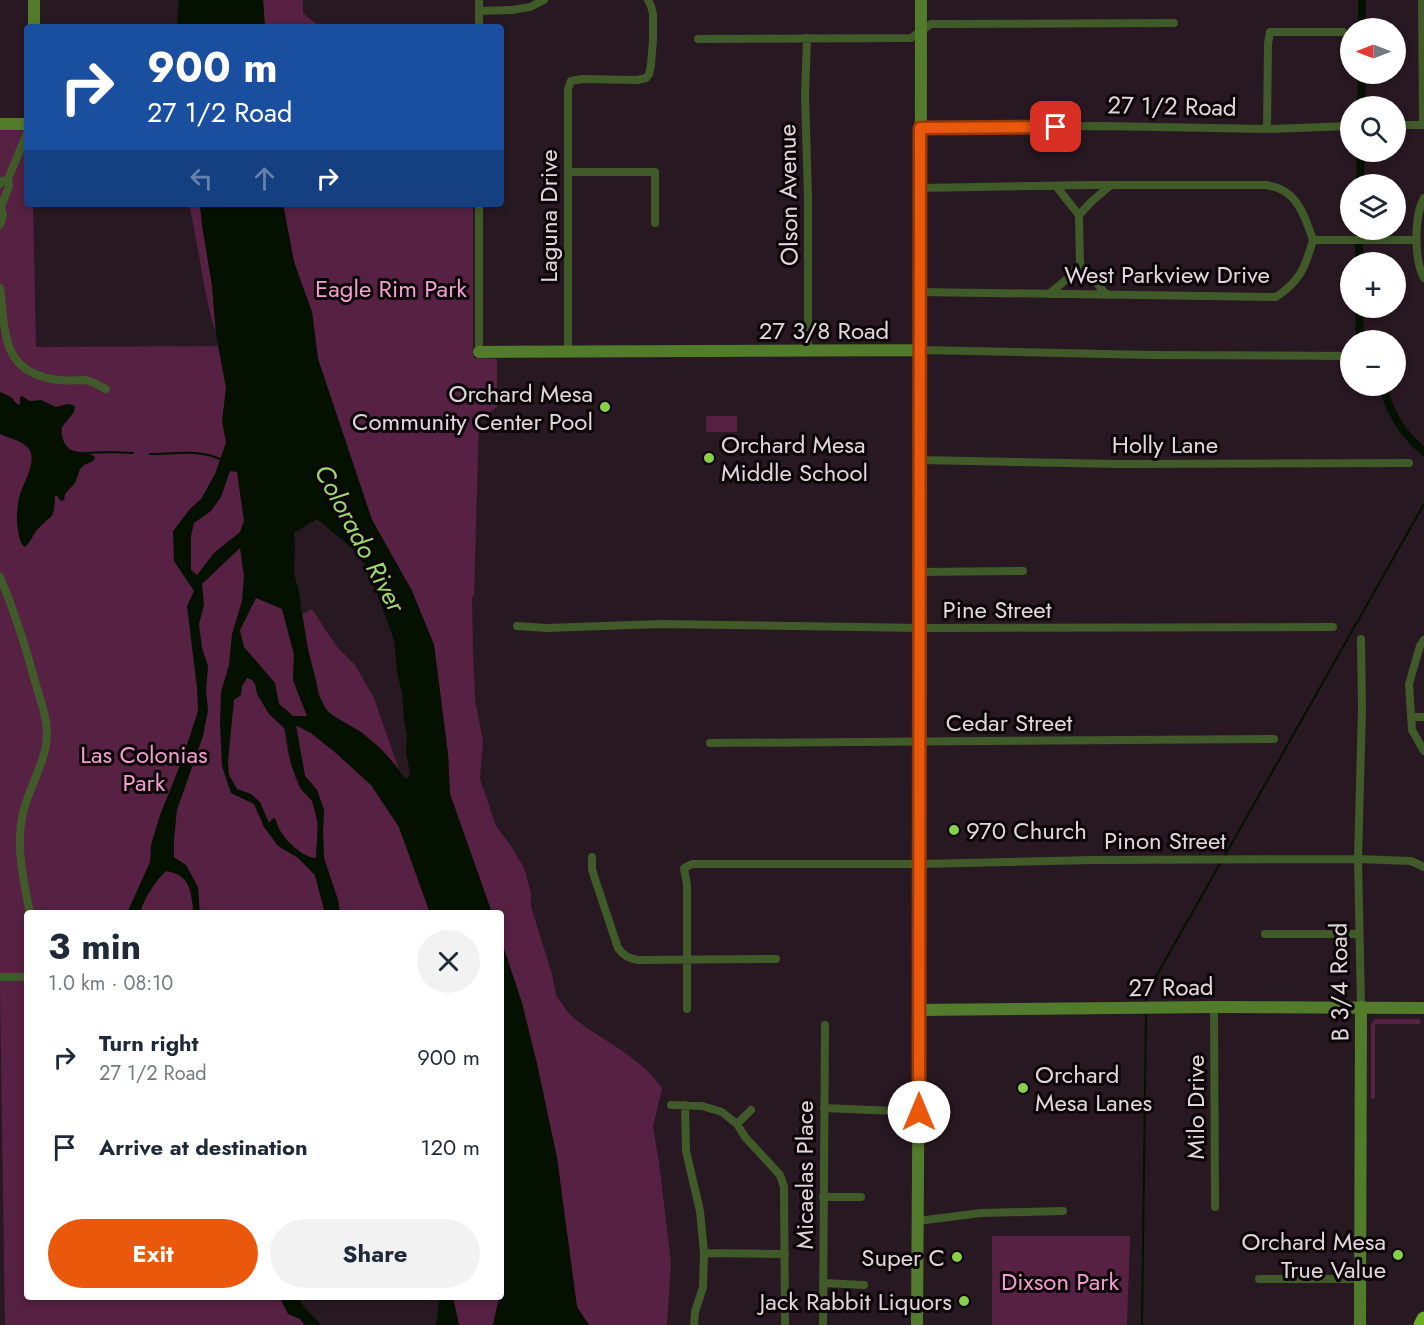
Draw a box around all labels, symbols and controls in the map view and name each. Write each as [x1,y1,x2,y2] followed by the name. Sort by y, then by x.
[1340,18,1406,84] north arrow
[1340,18,1406,396] map controls
[147,37,278,98] text: 900 m
[48,48,126,126] icon: right
[1107,87,1237,125] street label: 27 1/2 Road
[147,93,292,132] text: 27 1/2 Road
[1340,96,1406,162] button: search
[1030,101,1081,152] pin
[1039,110,1072,143] icon: arrive
[769,124,807,266] street label: Olson Avenue
[531,149,566,283] street label: Laguna Drive
[185,162,218,195] icon: left
[248,162,281,195] icon: ahead
[311,162,344,195] icon: right
[1340,174,1406,240] button: layers
[1340,252,1406,318] button: +
[1064,257,1270,292] street label: West Parkview Drive
[315,271,467,306] park label: Eagle Rim Park
[759,313,889,348] street label: 27 3/8 Road
[1340,330,1406,396] button: −
[352,376,593,439] place label: Orchard Mesa Community Center Pool
[598,400,612,414] marker: Orchard Mesa Community Center Pool
[721,427,868,490] place label: Orchard Mesa Middle School
[1112,427,1218,462] street label: Holly Lane
[702,451,716,465] marker: Orchard Mesa Middle School
[305,457,416,620] water label: Colorado River
[943,592,1052,627] street label: Pine Street
[946,705,1073,740] street label: Cedar Street
[80,737,208,800] park label: Las Colonias Park
[966,813,1087,848] place label: 970 Church
[947,823,961,837] marker: 970 Church
[1104,823,1226,858] street label: Pinon Street
[48,920,141,972] text: 3 min
[1320,922,1358,1042] street label: B 3/4 Road
[417,930,480,993] button: close
[48,969,173,998] text: 1.0 km · 08:10
[1128,969,1214,1005] street label: 27 Road
[99,1027,199,1059] text: Turn right
[48,1041,81,1074] icon: right
[417,1041,480,1073] text: 900 m
[1178,1055,1213,1159] street label: Milo Drive
[1035,1057,1152,1120] place label: Orchard Mesa Lanes
[99,1059,207,1088] text: 27 1/2 Road
[887,1080,951,1144] position arrow
[1016,1081,1030,1095] marker: Orchard Mesa Lanes
[787,1100,822,1250] street label: Micaelas Place
[48,1131,81,1164] icon: arrive
[99,1131,308,1163] text: Arrive at destination
[421,1131,480,1163] text: 120 m
[48,1219,258,1288] button: Exit
[270,1219,480,1288] button: Share
[1241,1224,1386,1287] place label: Orchard Mesa True Value
[861,1240,945,1275] place label: Super C
[1391,1248,1405,1262] marker: Orchard Mesa True Value
[950,1250,964,1264] marker: Super C
[1001,1264,1119,1299] park label: Dixson Park
[757,1284,952,1319] place label: Jack Rabbit Liquors
[957,1294,971,1308] marker: Jack Rabbit Liquors

